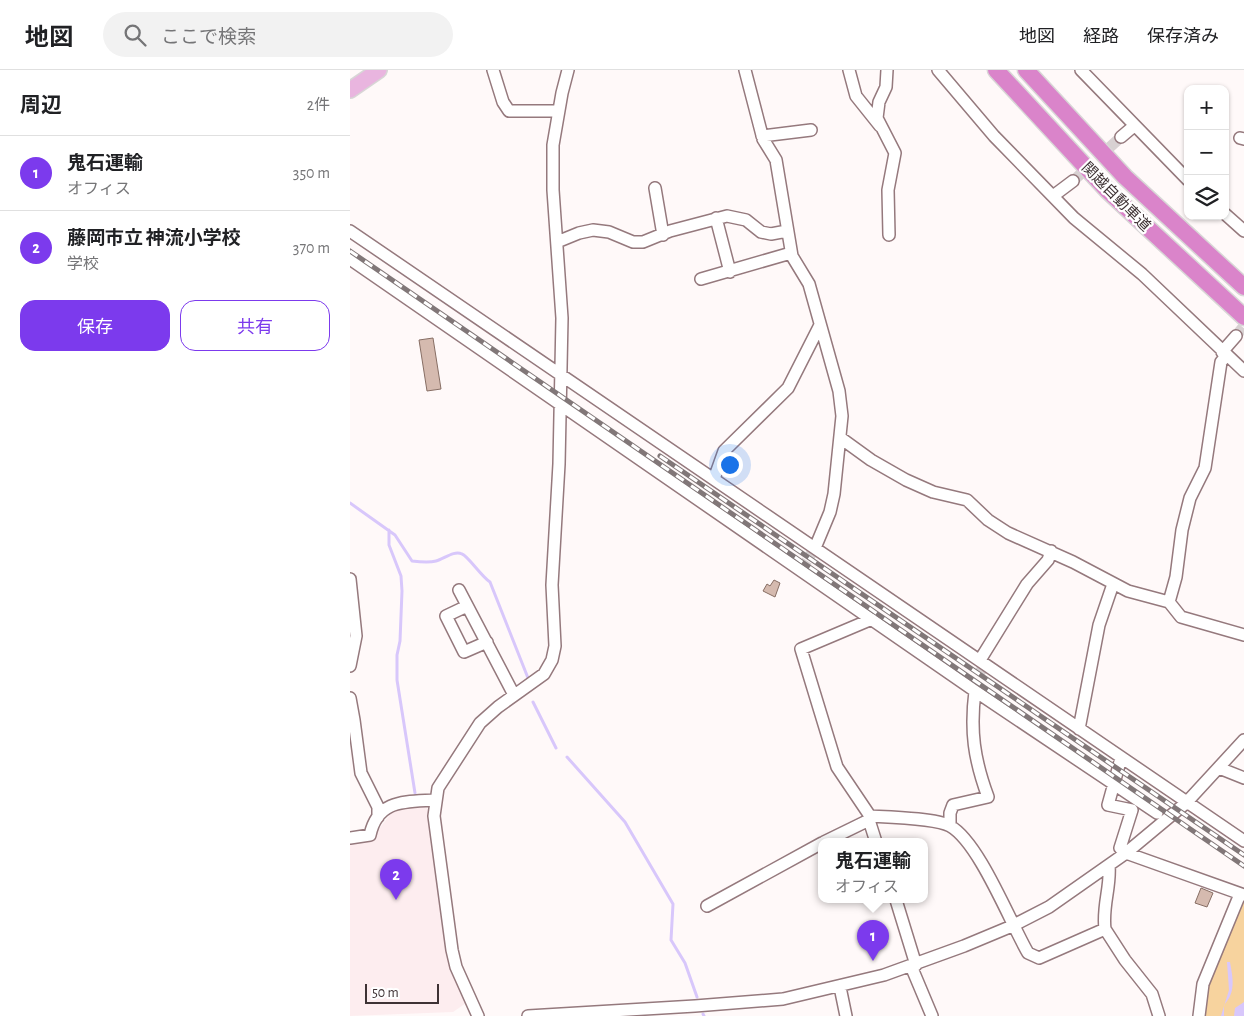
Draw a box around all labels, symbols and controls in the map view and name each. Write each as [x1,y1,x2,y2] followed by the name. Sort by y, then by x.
[103,12,453,57] search box
[121,21,149,49] icon: search
[25,26,73,50] text: 地図
[161,28,256,47] text: ここで検索
[1019,28,1055,46] text: 地図
[1083,28,1119,46] text: 経路
[1147,28,1219,46] text: 保存済み
[1184,85,1229,220] map controls
[1184,85,1229,130] button: +
[20,95,62,116] text: 周辺
[307,97,330,113] text: 2件
[1184,130,1229,175] button: −
[67,154,143,173] text: 鬼石運輸
[1079,159,1154,234] street label: 関越自動車道
[33,165,39,181] text: 1
[293,165,330,181] text: 350 m
[1184,175,1229,220] button: layers
[67,181,131,197] text: オフィス
[67,229,241,248] text: 藤岡市立 神流小学校
[32,240,40,256] text: 2
[293,240,330,256] text: 370 m
[67,256,99,272] text: 学校
[20,300,170,351] button: 保存
[180,300,330,351] button: 共有
[717,452,743,478] your location
[818,838,928,903] popup
[835,852,911,871] text: 鬼石運輸
[380,859,412,900] pin: 2
[835,879,899,895] text: オフィス
[857,920,889,961] pin: 1
[365,981,439,1004] scale bar
[372,986,399,1000] text: 50 m

